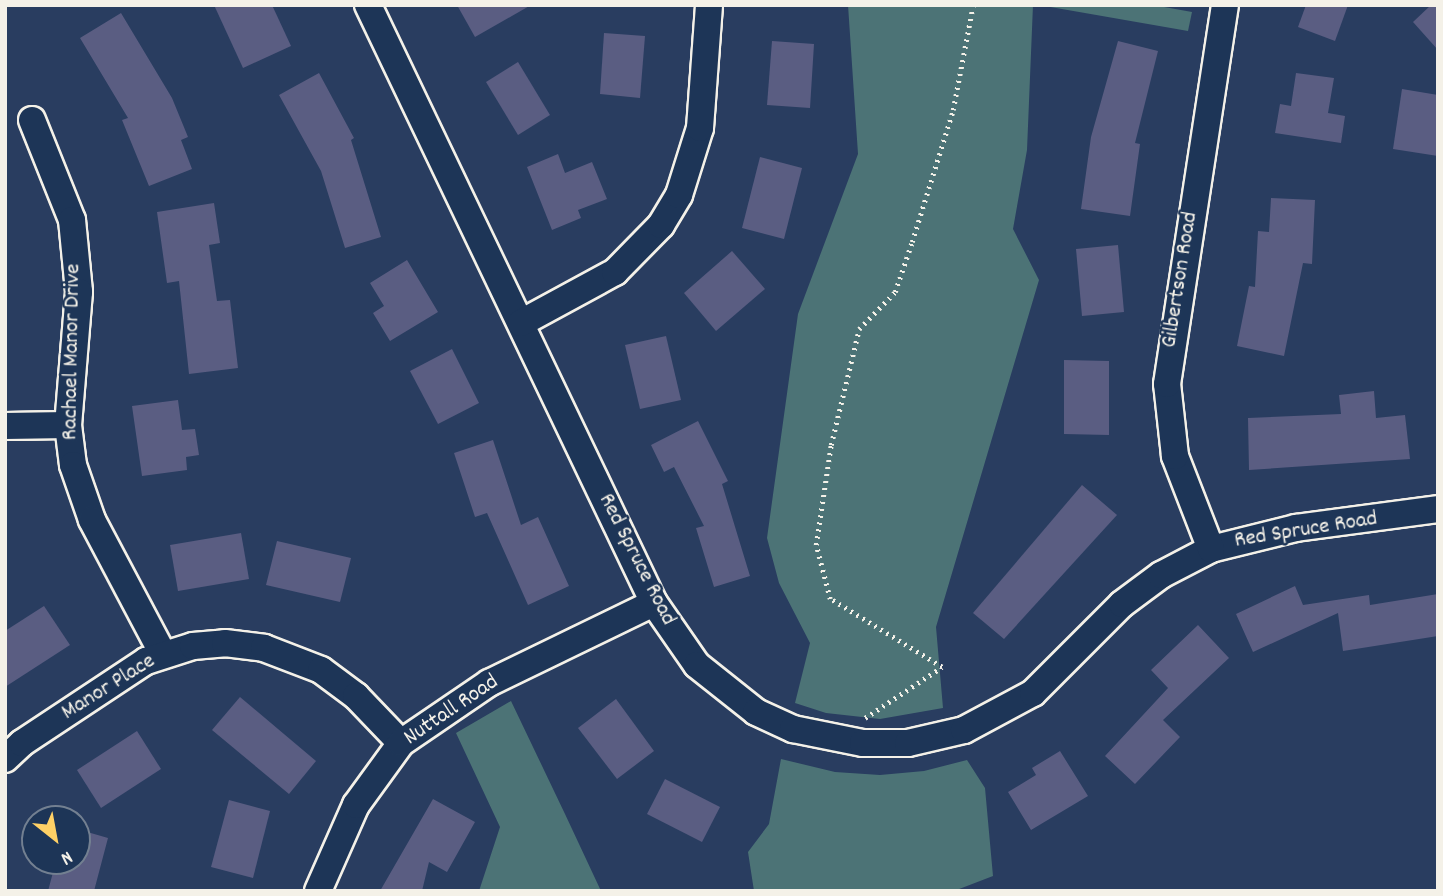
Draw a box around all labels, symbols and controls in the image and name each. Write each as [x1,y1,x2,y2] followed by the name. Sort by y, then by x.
[1157,210,1205,350] street label: Gilbertson Road
[58,263,88,441] street label: Rachael Manor Drive
[591,489,681,631] street label: Red Spruce Road
[1233,506,1379,556] street label: Red Spruce Road
[57,648,161,728] street label: Manor Place
[399,669,505,753] street label: Nuttall Road
[21,805,91,875] north arrow
[55,843,77,871] text: N

